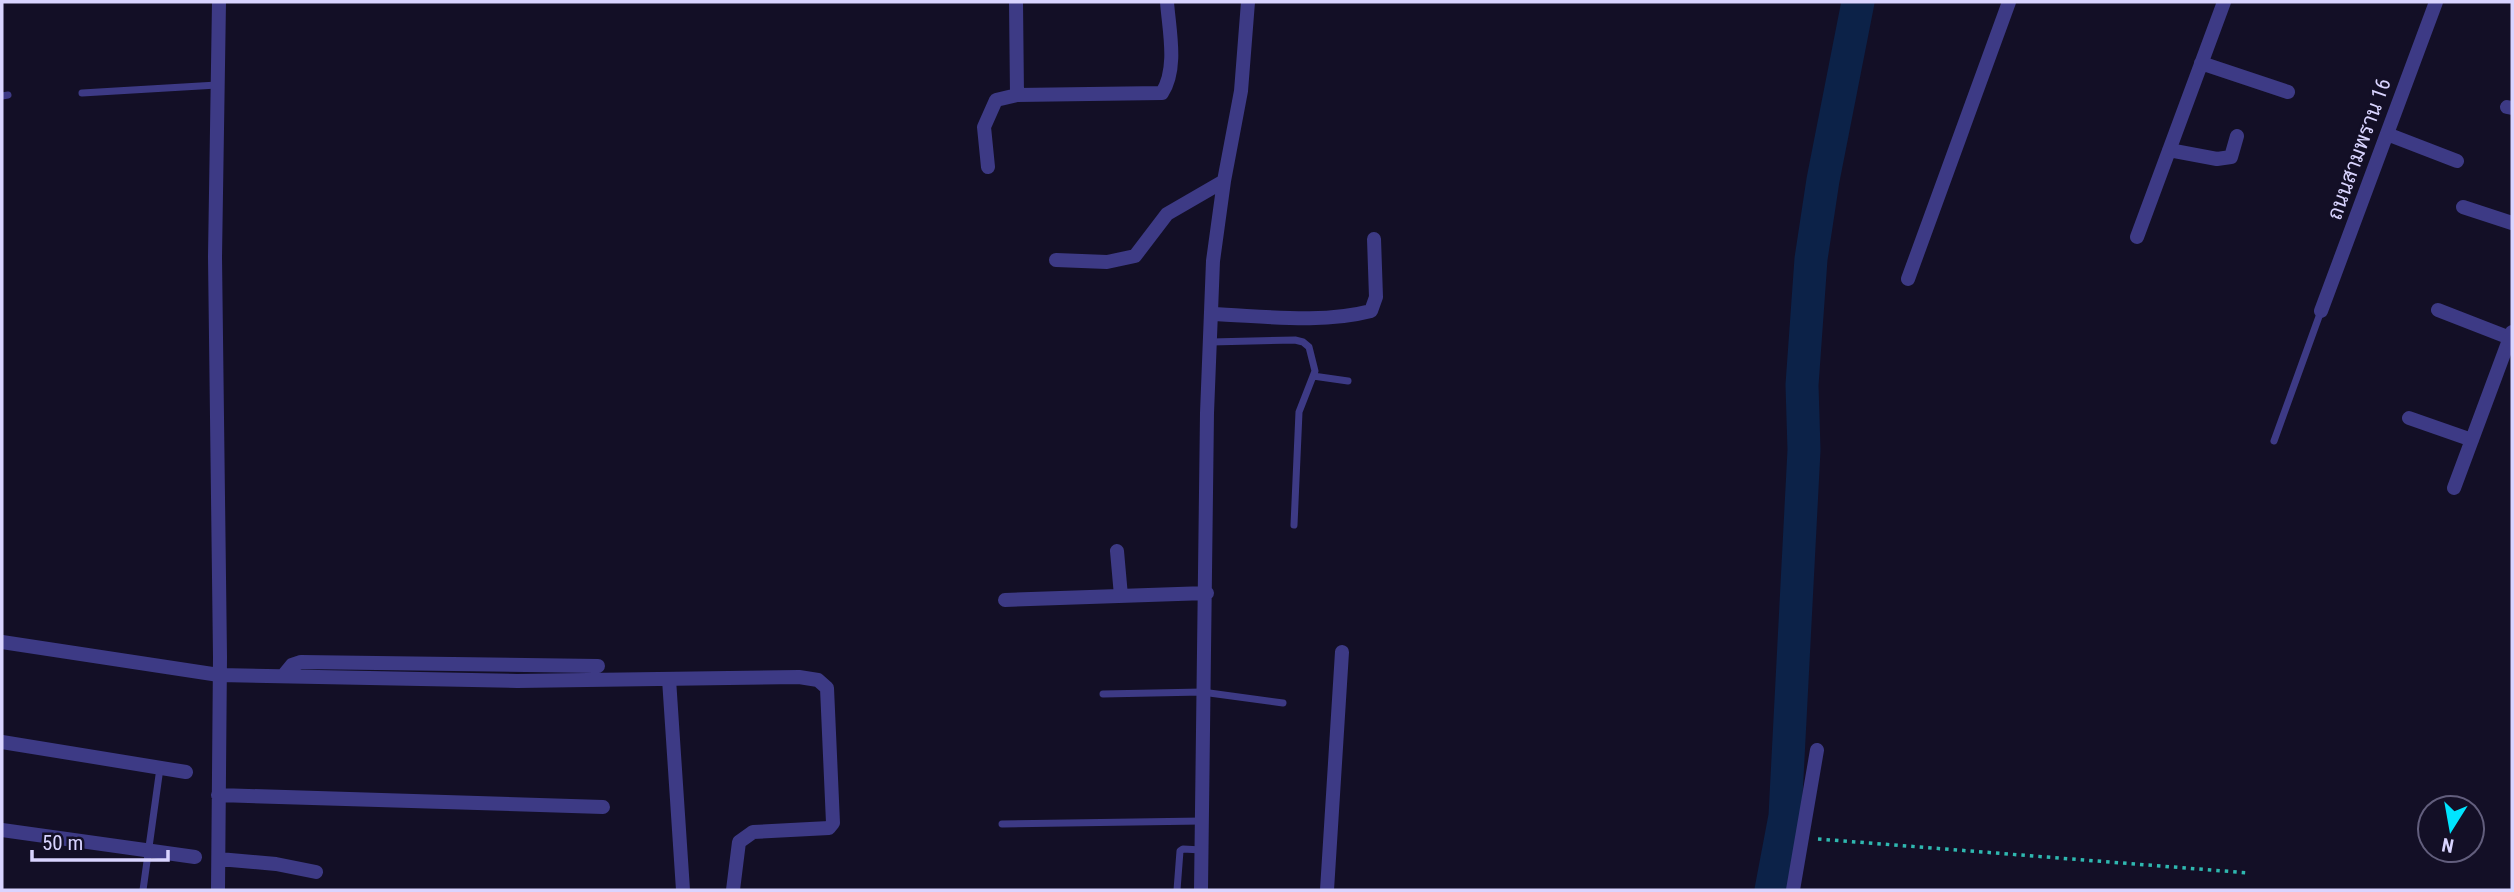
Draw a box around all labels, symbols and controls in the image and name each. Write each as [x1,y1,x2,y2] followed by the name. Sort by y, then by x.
[2322,75,2396,223] street label: ถนนสามพราน 16
[2416,794,2486,864] north arrow
[32,818,168,862] scale bar
[42,831,83,855] text: 50 m
[2440,833,2456,858] text: N

